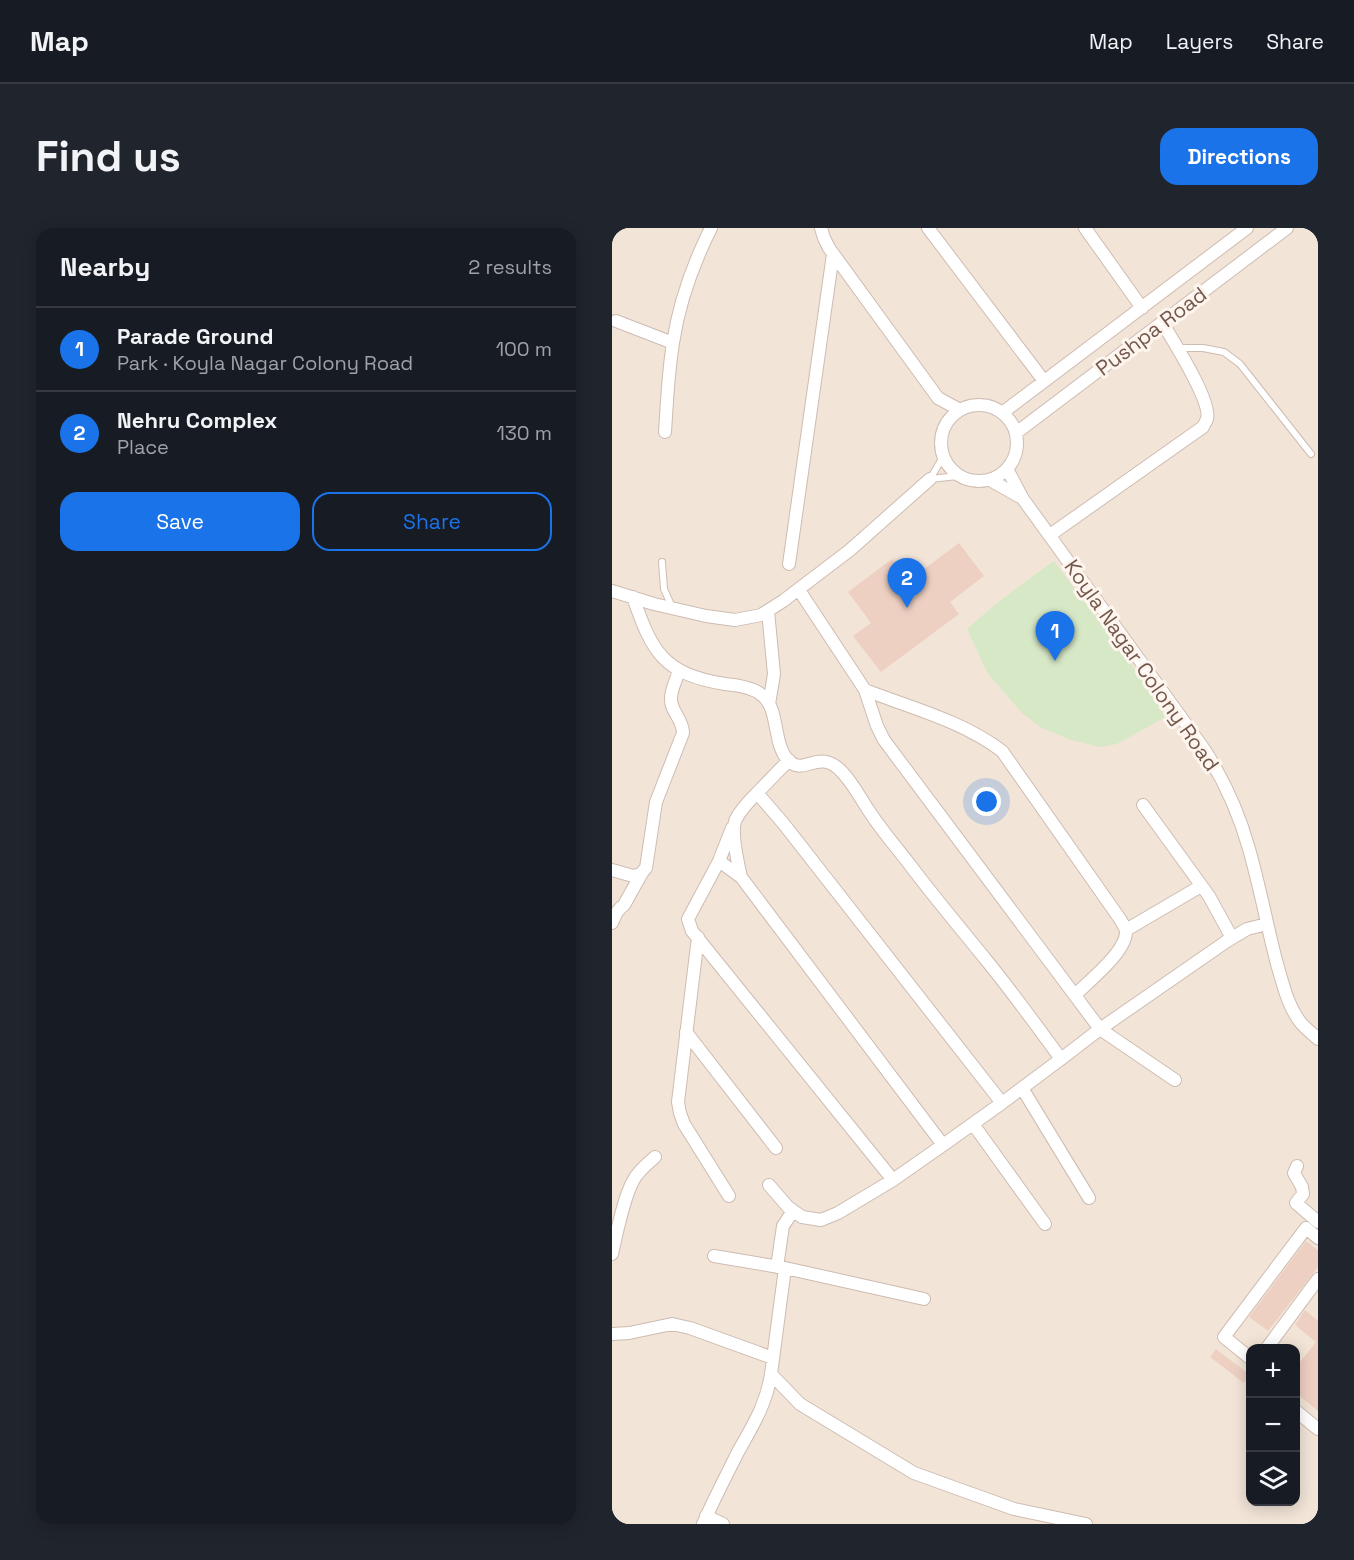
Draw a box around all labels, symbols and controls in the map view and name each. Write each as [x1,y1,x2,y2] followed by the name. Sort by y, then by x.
[30,23,89,59] text: Map
[1089,28,1133,55] text: Map
[1166,28,1233,55] text: Layers
[1266,28,1324,55] text: Share
[1160,128,1318,185] button: Directions
[36,130,181,183] text: Find us
[60,250,150,284] text: Nearby
[468,254,552,280] text: 2 results
[1090,281,1212,381] street label: Pushpa Road
[117,322,274,350] text: Parade Ground
[75,336,84,362] text: 1
[496,336,552,362] text: 100 m
[117,350,413,376] text: Park · Koyla Nagar Colony Road
[117,406,277,434] text: Nehru Complex
[74,420,85,446] text: 2
[496,420,552,446] text: 130 m
[117,434,169,460] text: Place
[60,492,300,551] button: Save
[312,492,552,551] button: Share
[1059,554,1225,776] street label: Koyla Nagar Colony Road
[888,558,926,608] pin: 2
[1036,612,1074,661] pin: 1
[972,787,1001,816] your location
[1246,1344,1300,1506] map controls
[1246,1344,1300,1398] button: +
[1246,1398,1300,1452] button: −
[1246,1452,1300,1506] button: layers

